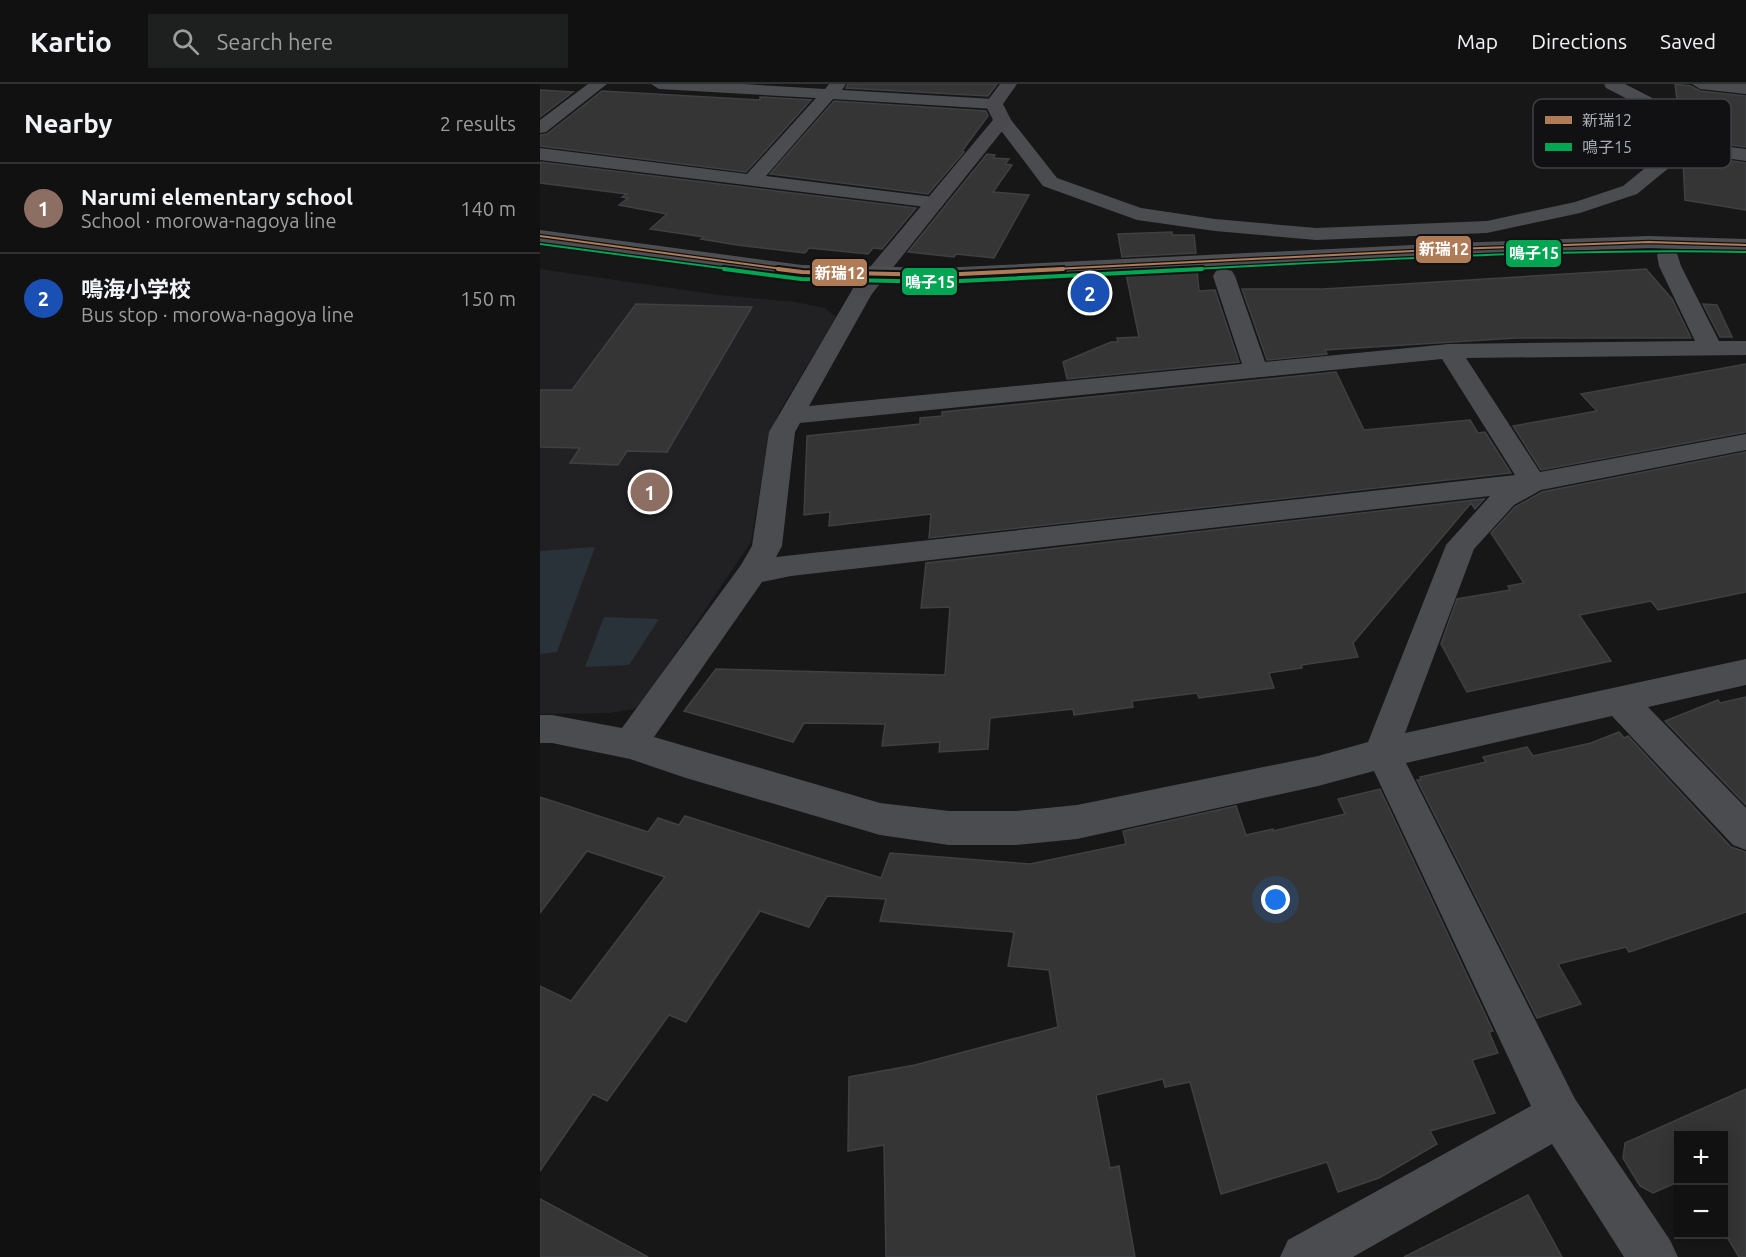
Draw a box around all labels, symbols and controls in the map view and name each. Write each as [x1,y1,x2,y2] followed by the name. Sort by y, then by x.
[148,14,568,68] search box
[169,25,202,58] icon: search
[30,26,112,57] text: Kartio
[217,29,333,54] text: Search here
[1457,29,1498,53] text: Map
[1531,29,1627,53] text: Directions
[1660,29,1716,53] text: Saved
[1533,99,1731,168] legend
[24,109,112,138] text: Nearby
[1582,111,1632,129] text: 新瑞12
[440,112,516,135] text: 2 results
[1582,138,1632,156] text: 鳴子15
[81,184,353,209] text: Narumi elementary school
[38,197,49,220] text: 1
[460,197,516,220] text: 140 m
[81,209,337,232] text: School · morowa-nagoya line
[1415,235,1472,264] line badge: 新瑞12
[1505,239,1562,268] line badge: 鳴子15
[1419,240,1469,258] text: 新瑞12
[1509,244,1559,262] text: 鳴子15
[811,258,868,287] line badge: 新瑞12
[815,264,865,282] text: 新瑞12
[901,267,958,296] line badge: 鳴子15
[1070,270,1110,316] pin: 2
[905,273,955,291] text: 鳴子15
[81,276,191,301] text: 鳴海小学校
[38,287,49,310] text: 2
[460,287,516,310] text: 150 m
[81,303,354,326] text: Bus stop · morowa-nagoya line
[630,470,670,514] pin: 1
[1261,885,1290,914] your location
[1674,1131,1728,1239] map controls
[1674,1131,1728,1185] button: +
[1674,1185,1728,1239] button: −

